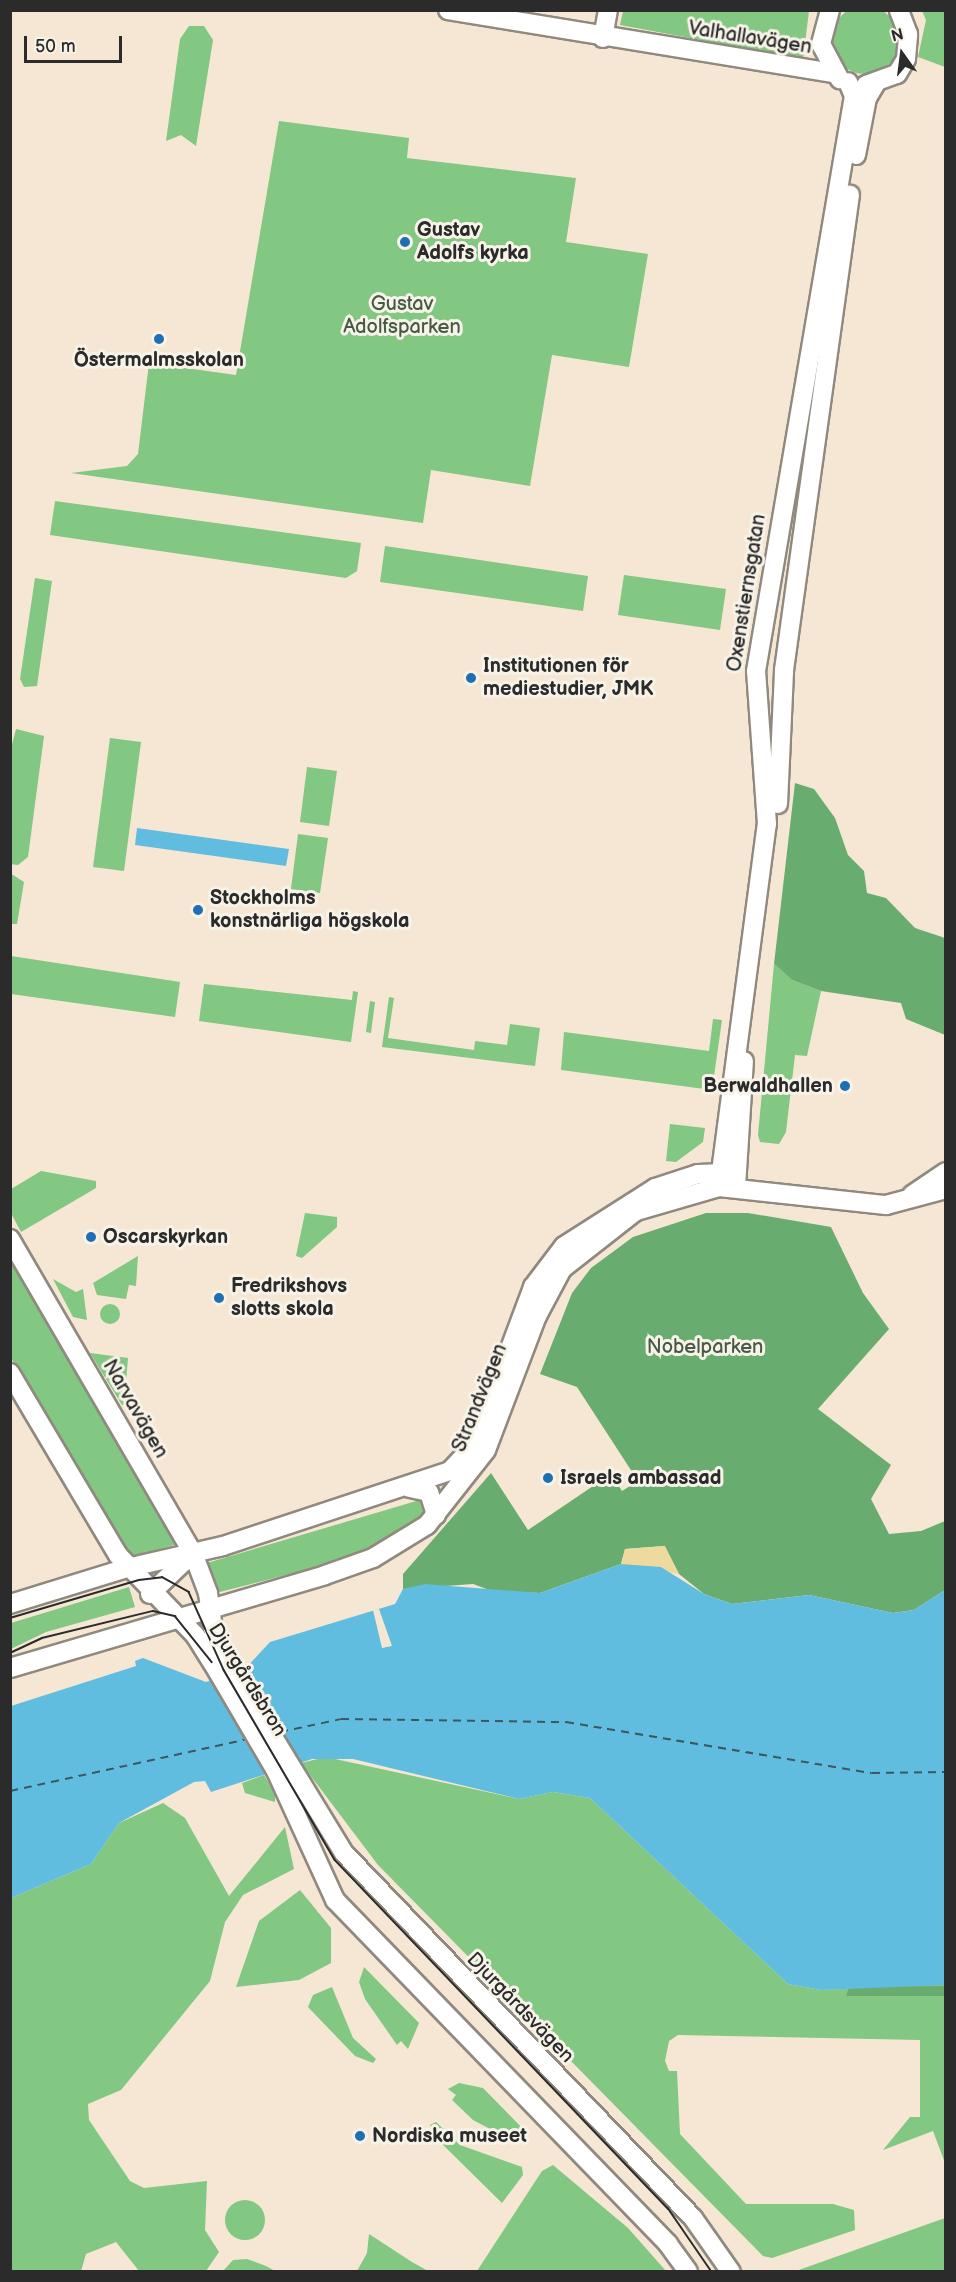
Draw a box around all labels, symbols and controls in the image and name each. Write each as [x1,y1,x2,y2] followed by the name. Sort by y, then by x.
[687,16,813,60] street label: Valhallavägen
[27,24,124,62] scale bar
[872,24,932,84] north arrow
[889,25,906,47] text: N
[35,36,76,57] text: 50 m
[417,219,529,266] place label: Gustav Adolfs kyrka
[398,235,412,249] marker: Gustav Adolfs kyrka
[343,292,461,339] park label: Gustav Adolfsparken
[152,332,166,346] marker: Östermalmsskolan
[74,348,244,372] place label: Östermalmsskolan
[723,513,771,673] street label: Oxenstiernsgatan
[483,654,654,701] place label: Institutionen för mediestudier, JMK
[464,671,478,685] marker: Institutionen för mediestudier, JMK
[210,886,409,933] place label: Stockholms konstnärliga högskola
[191,903,205,917] marker: Stockholms konstnärliga högskola
[703,1074,833,1098] place label: Berwaldhallen
[838,1079,852,1093] marker: Berwaldhallen
[103,1225,228,1249] place label: Oscarskyrkan
[84,1230,98,1244] marker: Oscarskyrkan
[231,1274,347,1321] place label: Fredrikshovs slotts skola
[212,1291,226,1305] marker: Fredrikshovs slotts skola
[647,1335,763,1359] park label: Nobelparken
[447,1340,513,1456] street label: Strandvägen
[97,1355,173,1463] street label: Narvavägen
[560,1466,721,1490] place label: Israels ambassad
[541,1471,555,1485] marker: Israels ambassad
[203,1619,291,1741] street label: Djurgårdsbron
[461,1948,579,2068] street label: Djurgårdsvägen
[372,2124,527,2148] place label: Nordiska museet
[353,2129,367,2143] marker: Nordiska museet

